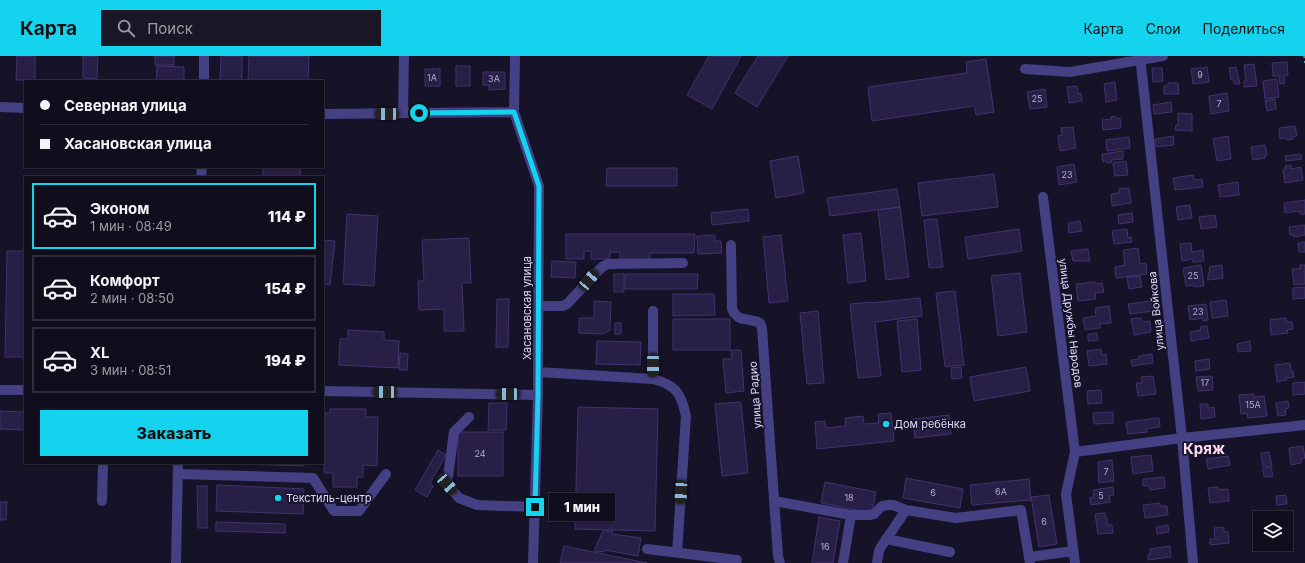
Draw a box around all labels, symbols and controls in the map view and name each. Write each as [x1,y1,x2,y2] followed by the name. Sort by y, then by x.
[101,10,381,46] search box
[20,17,77,40] text: Карта
[115,17,137,39] icon: search
[147,19,193,38] text: Поиск
[1083,20,1124,37] text: Карта
[1146,20,1181,37] text: Слои
[1203,20,1285,37] text: Поделиться
[1197,69,1203,80] house number: 9
[427,72,437,83] house number: 1А
[488,73,500,84] house number: 3А
[1032,93,1042,104] house number: 25
[64,96,187,115] text: Северная улица
[1216,98,1222,109] house number: 7
[410,104,428,122] route start
[375,108,399,120] car
[64,134,212,153] text: Хасановская улица
[1061,169,1073,180] house number: 23
[42,198,78,234] icon: car
[90,199,149,218] text: Эконом
[268,207,306,226] text: 114 ₽
[90,218,172,234] text: 1 мин · 08:49
[520,256,534,360] street label: Хасановская улица
[1056,258,1086,388] street label: улица Дружбы Народов
[577,267,601,293] car
[42,270,78,306] icon: car
[1188,270,1198,281] house number: 25
[90,271,160,290] text: Комфорт
[1145,271,1167,351] street label: улица Войкова
[265,279,306,298] text: 154 ₽
[90,290,174,306] text: 2 мин · 08:50
[1192,306,1204,317] house number: 23
[42,342,78,378] icon: car
[90,343,110,362] text: XL
[264,351,306,370] text: 194 ₽
[647,353,659,377] car
[746,360,764,429] street label: улица Радио
[90,362,171,378] text: 3 мин · 08:51
[1201,377,1209,388] house number: 17
[373,386,397,398] car
[496,388,520,400] car
[1245,399,1261,410] house number: 15А
[40,410,308,456] button: Заказать
[894,417,966,431] place label: Дом ребёнка
[881,419,891,429] marker: Дом ребёнка
[1183,439,1225,458] district label: Кряж
[474,448,486,459] house number: 24
[1103,466,1109,477] house number: 7
[435,471,459,497] car
[674,480,688,504] car
[995,486,1007,497] house number: 6А
[930,487,936,498] house number: 6
[1098,490,1104,501] house number: 5
[286,491,372,505] place label: Текстиль-центр
[844,492,854,503] house number: 18
[273,493,283,503] marker: Текстиль-центр
[549,493,615,521] callout: 1 мин
[526,498,544,516] route end
[564,499,600,515] text: 1 мин
[1253,511,1293,551] map controls
[1253,511,1293,551] button: layers
[1041,516,1047,527] house number: 6
[820,541,830,552] house number: 16

